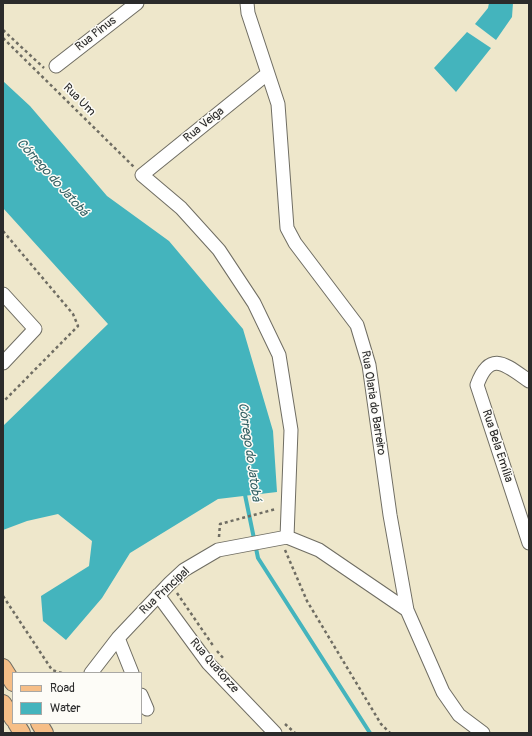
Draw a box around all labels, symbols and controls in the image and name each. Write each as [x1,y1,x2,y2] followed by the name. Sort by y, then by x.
[73,14,119,54] street label: Rua Pinus
[60,81,98,119] street label: Rua Um
[181,104,227,146] street label: Rua Veiga
[13,136,91,220] water label: Córrego do Jatobá
[358,350,388,456] street label: Rua Olaria do Barreiro
[234,402,264,502] water label: Córrego do Jatobá
[478,408,516,484] street label: Rua Bela Emília
[137,564,193,618] street label: Rua Principal
[186,636,242,696] street label: Rua Quatorze
[12,672,142,724] legend
[50,681,75,696] text: Road
[50,701,81,716] text: Water

